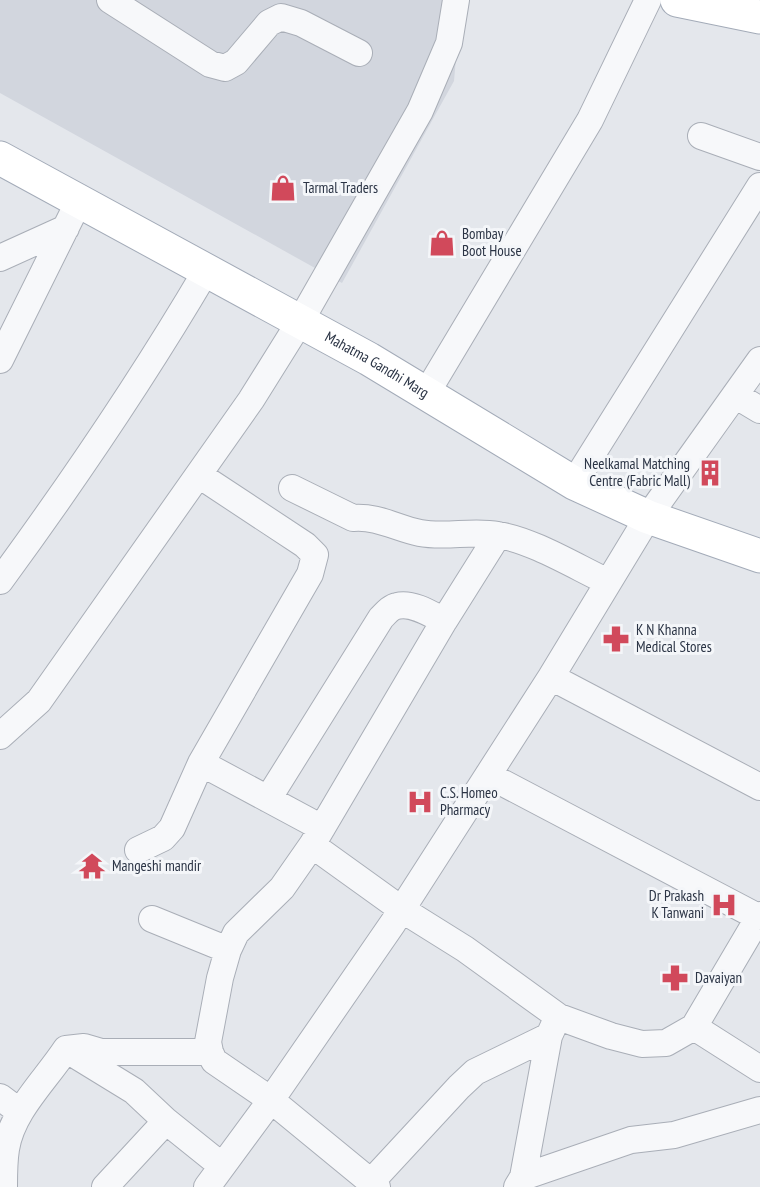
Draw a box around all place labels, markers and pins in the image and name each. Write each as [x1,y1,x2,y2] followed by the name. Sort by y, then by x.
[268,173,298,203] shop icon: Tarmal Traders
[303,178,378,197] place label: Tarmal Traders
[462,224,522,260] place label: Bombay Boot House
[427,228,457,258] shop icon: Bombay Boot House
[584,454,690,490] place label: Neelkamal Matching Centre (Fabric Mall)
[695,458,725,488] building icon: Neelkamal Matching Centre (Fabric Mall)
[636,620,712,656] place label: K N Khanna Medical Stores
[601,624,631,654] pharmacy icon: K N Khanna Medical Stores
[440,783,498,819] place label: C.S. Homeo Pharmacy
[405,787,435,817] hospital icon: C.S. Homeo Pharmacy
[77,851,107,881] temple icon: Mangeshi mandir
[112,856,202,875] place label: Mangeshi mandir
[649,886,704,922] place label: Dr Prakash K Tanwani
[709,890,739,920] hospital icon: Dr Prakash K Tanwani
[660,963,690,993] pharmacy icon: Davaiyan
[695,968,742,987] place label: Davaiyan

